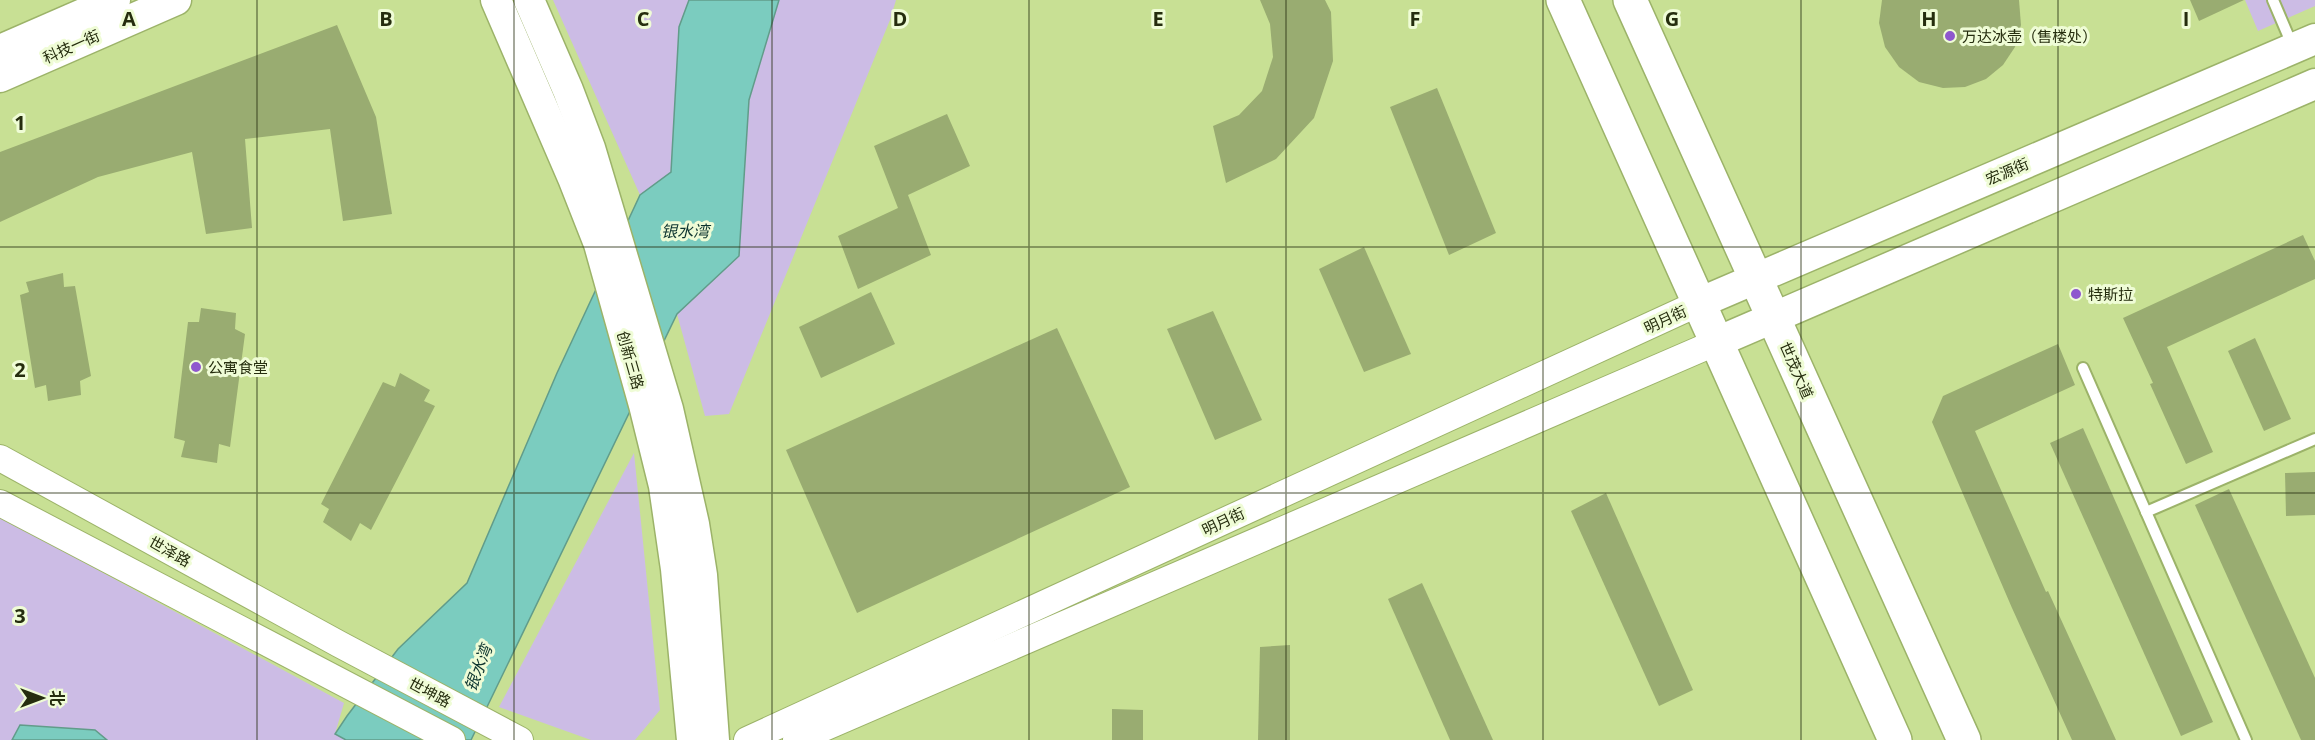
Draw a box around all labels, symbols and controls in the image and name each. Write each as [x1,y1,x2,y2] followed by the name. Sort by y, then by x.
[122,5,136,32] text: A
[379,5,393,32] text: B
[637,5,650,32] text: C
[893,5,907,32] text: D
[1152,5,1164,32] text: E
[1410,5,1420,32] text: F
[1665,5,1679,32] text: G
[1921,5,1937,32] text: H
[2183,5,2189,32] text: I
[40,25,102,67] street label: 科技一街
[1962,26,2097,46] place label: 万达冰壶（售楼处）
[1943,29,1957,43] marker: 万达冰壶（售楼处）
[14,109,26,136] text: 1
[1982,153,2032,189] street label: 宏源街
[661,220,712,242] water label: 银水湾
[2088,284,2133,304] place label: 特斯拉
[2069,287,2083,301] marker: 特斯拉
[1640,300,1690,338] street label: 明月街
[613,328,649,392] street label: 创新三路
[1776,339,1818,401] street label: 世茂大道
[14,356,26,383] text: 2
[208,357,268,377] place label: 公寓食堂
[189,360,203,374] marker: 公寓食堂
[1198,502,1248,540] street label: 明月街
[145,531,195,571] street label: 世泽路
[14,602,26,629] text: 3
[459,639,498,694] water label: 银水湾
[12,668,72,728] north arrow
[405,673,455,711] street label: 世坤路
[46,690,68,706] text: 北

